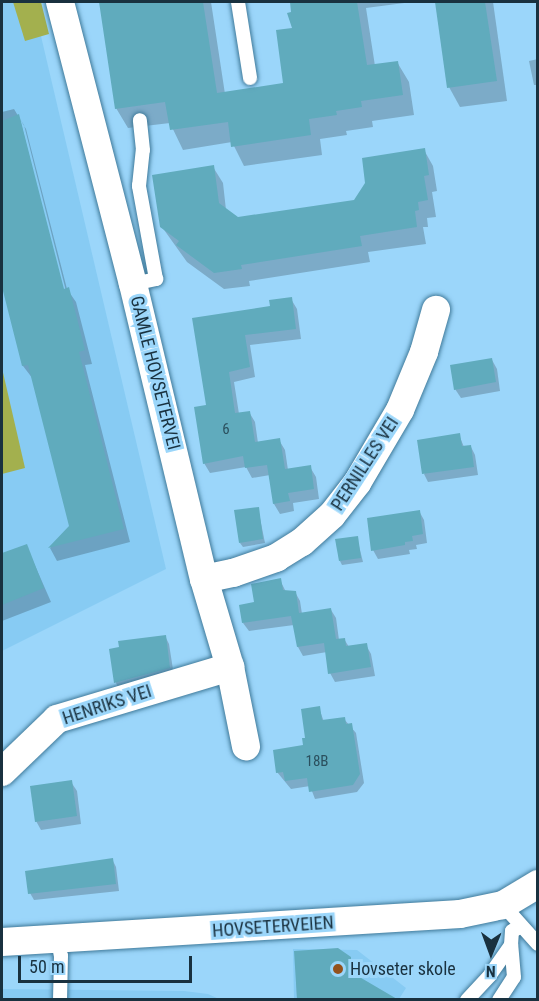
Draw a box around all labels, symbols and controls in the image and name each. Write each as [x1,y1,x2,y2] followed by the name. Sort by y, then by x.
[125,294,185,452] street label: GAMLE HOVSETERVEI
[327,413,403,515] street label: PERNILLES VEI
[222,421,230,439] house number: 6
[60,680,154,730] street label: HENRIKS VEI
[306,753,328,771] house number: 18B
[212,912,334,942] street label: HOVSETERVEIEN
[461,923,521,983] north arrow
[21,944,195,982] scale bar
[29,956,64,977] text: 50 m
[350,958,456,980] place label: Hovseter skole
[331,962,345,976] marker: Hovseter skole
[486,962,496,981] text: N

